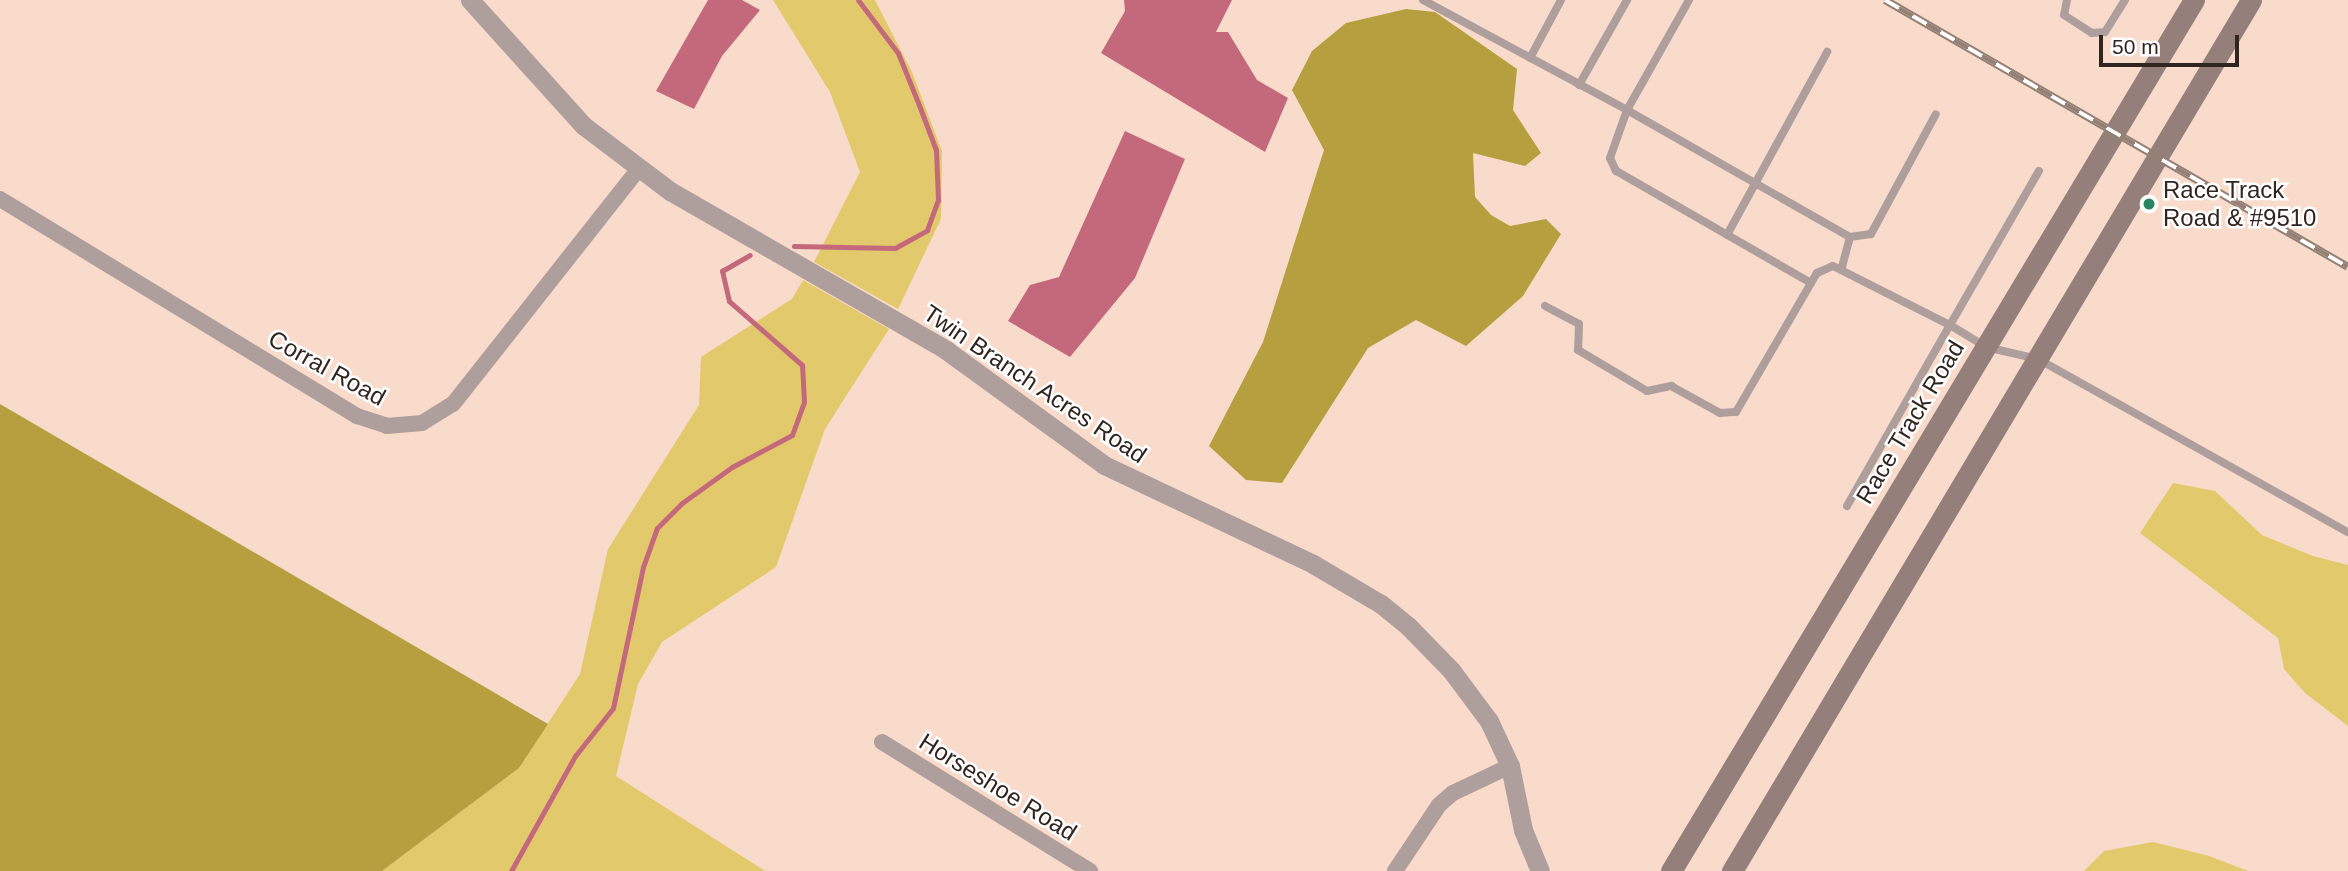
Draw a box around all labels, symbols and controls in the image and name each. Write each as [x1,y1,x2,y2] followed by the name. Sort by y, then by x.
[2103,21,2243,65] scale bar
[2112,35,2159,58] text: 50 m
[2163,176,2316,232] place label: Race Track Road & #9510
[2141,196,2157,212] marker: Race Track Road & #9510
[917,298,1153,470] street label: Twin Branch Acres Road
[263,324,391,412] street label: Corral Road
[1850,335,1970,509] street label: Race Track Road
[914,727,1082,847] street label: Horseshoe Road

